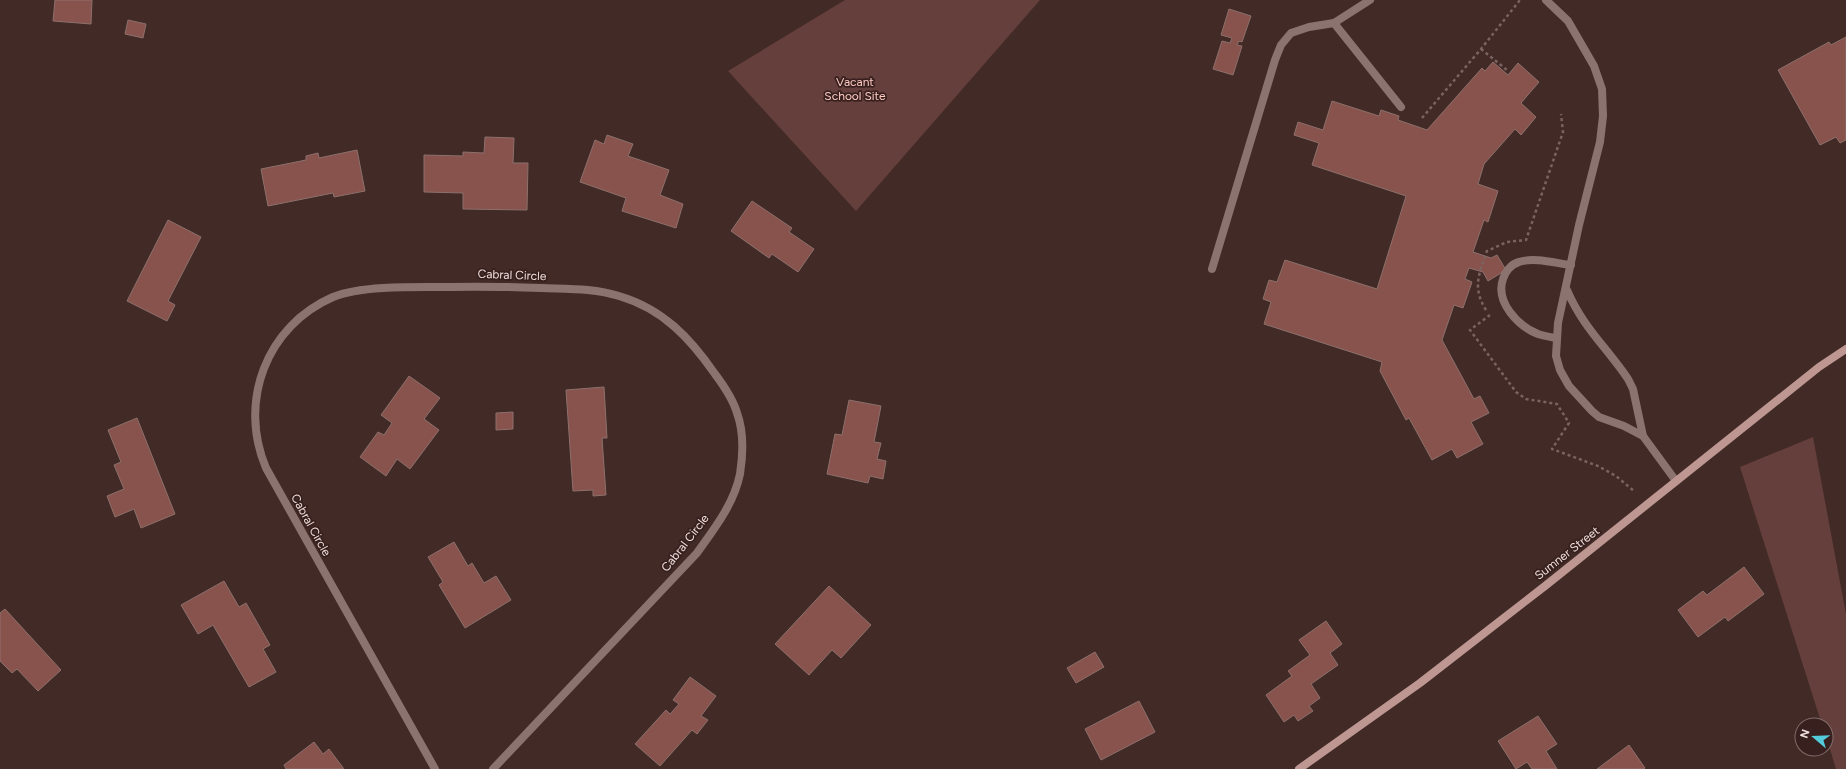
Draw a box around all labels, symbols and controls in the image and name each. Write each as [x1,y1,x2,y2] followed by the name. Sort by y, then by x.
[824,75,886,103] park label: Vacant School Site
[477,267,547,283] street label: Cabral Circle
[288,492,334,559] street label: Cabral Circle
[658,511,712,574] street label: Cabral Circle
[1532,523,1602,583] street label: Sumner Street
[1794,717,1834,757] north arrow
[1797,728,1813,740] text: N

